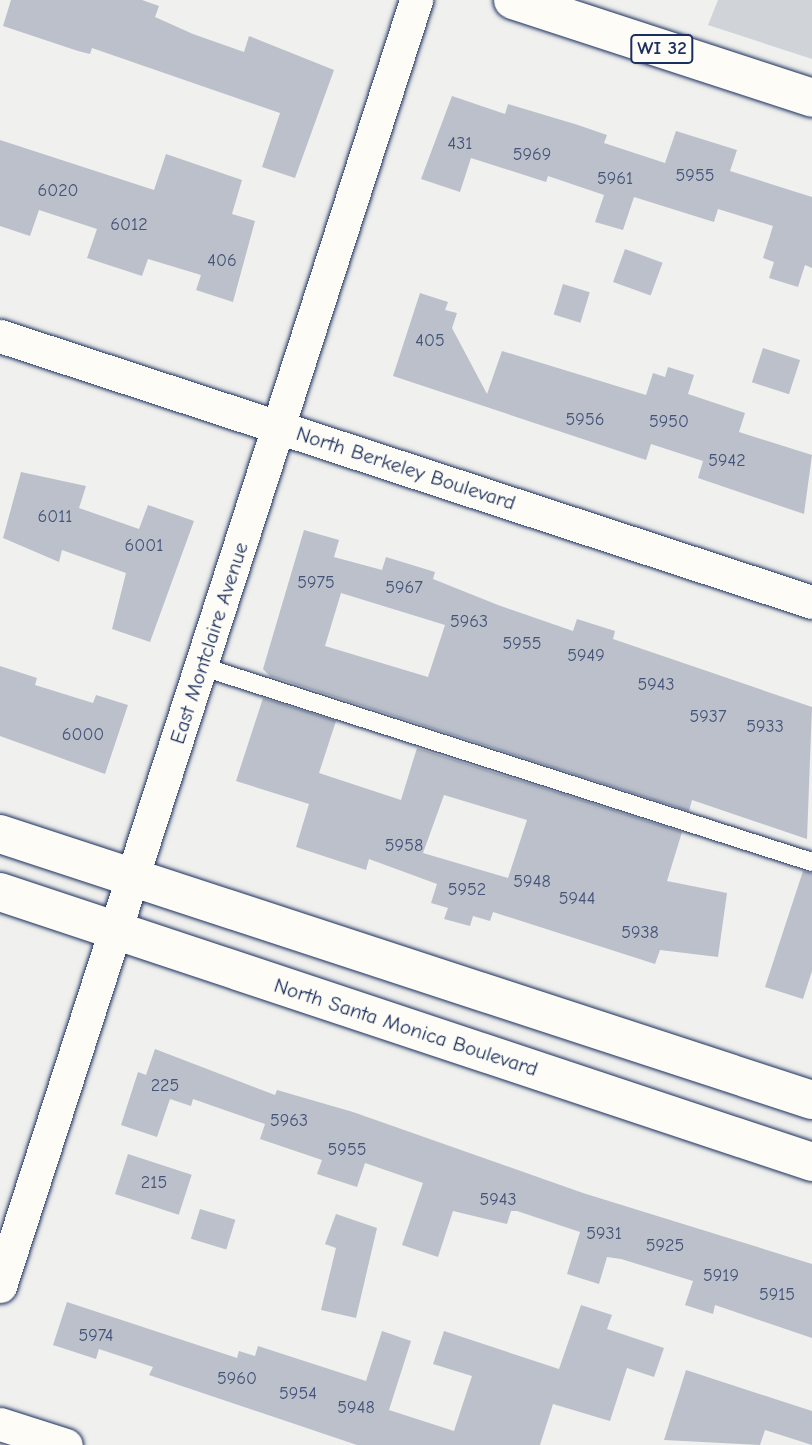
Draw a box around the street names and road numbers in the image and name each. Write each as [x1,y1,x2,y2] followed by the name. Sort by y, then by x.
[629,34,695,64] road number: WI 32
[293,421,519,515] street label: North Berkeley Boulevard
[164,539,254,747] street label: East Montclaire Avenue
[271,972,541,1082] street label: North Santa Monica Boulevard

